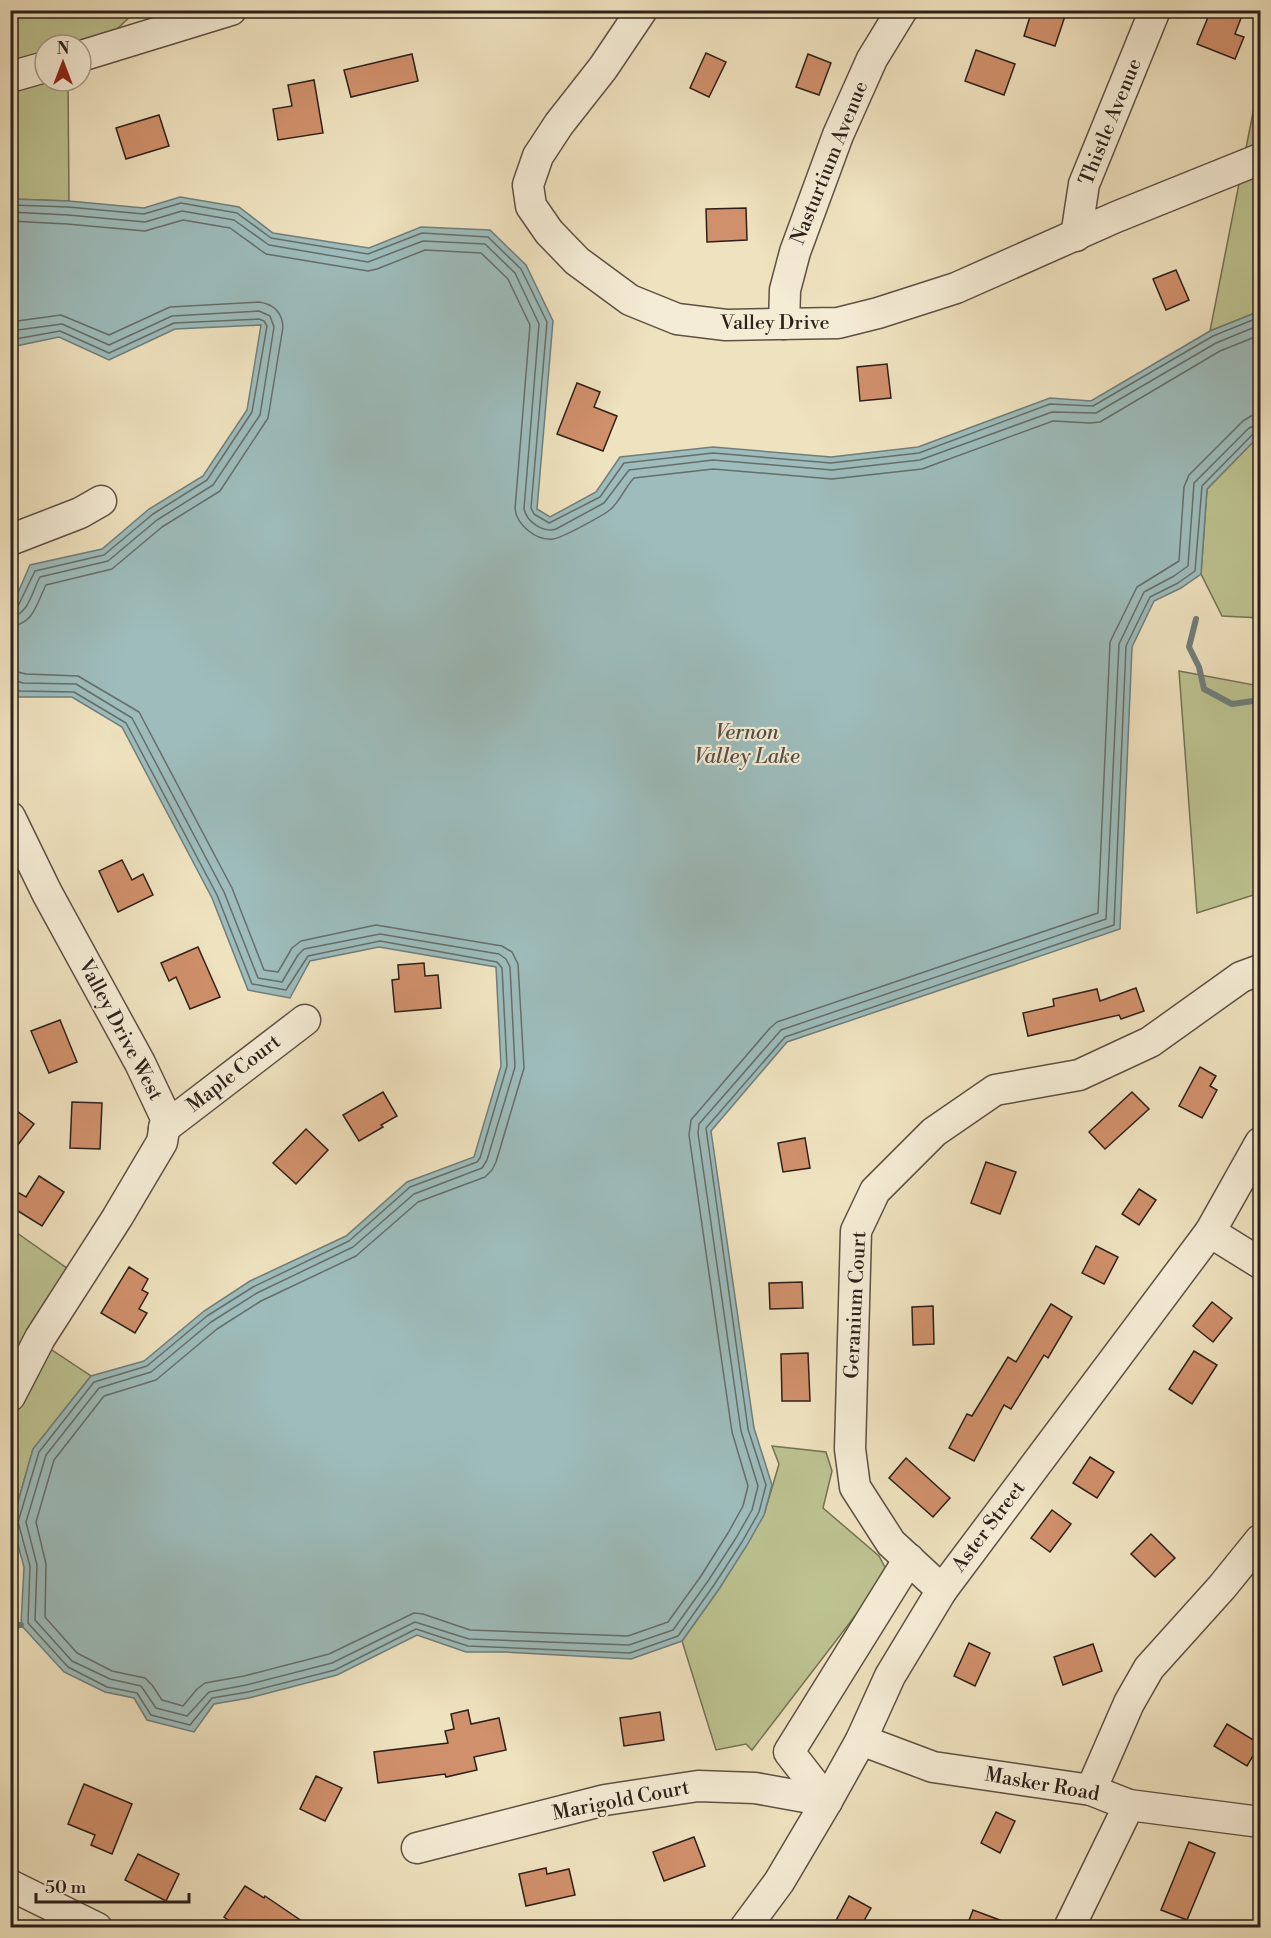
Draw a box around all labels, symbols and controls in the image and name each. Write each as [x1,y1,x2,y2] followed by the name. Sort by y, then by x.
[33,33,93,93] north arrow
[57,39,70,59] text: N
[1074,55,1148,189] street label: Thistle Avenue
[786,78,874,248] street label: Nasturtium Avenue
[719,311,830,336] street label: Valley Drive
[694,720,800,770] water label: Vernon Valley Lake
[72,954,168,1105] street label: Valley Drive West
[182,1030,286,1118] street label: Maple Court
[840,1231,872,1379] street label: Geranium Court
[946,1477,1031,1578] street label: Aster Street
[983,1763,1102,1807] street label: Masker Road
[550,1775,692,1827] street label: Marigold Court
[36,1866,189,1904] scale bar
[45,1876,87,1899] text: 50 m

